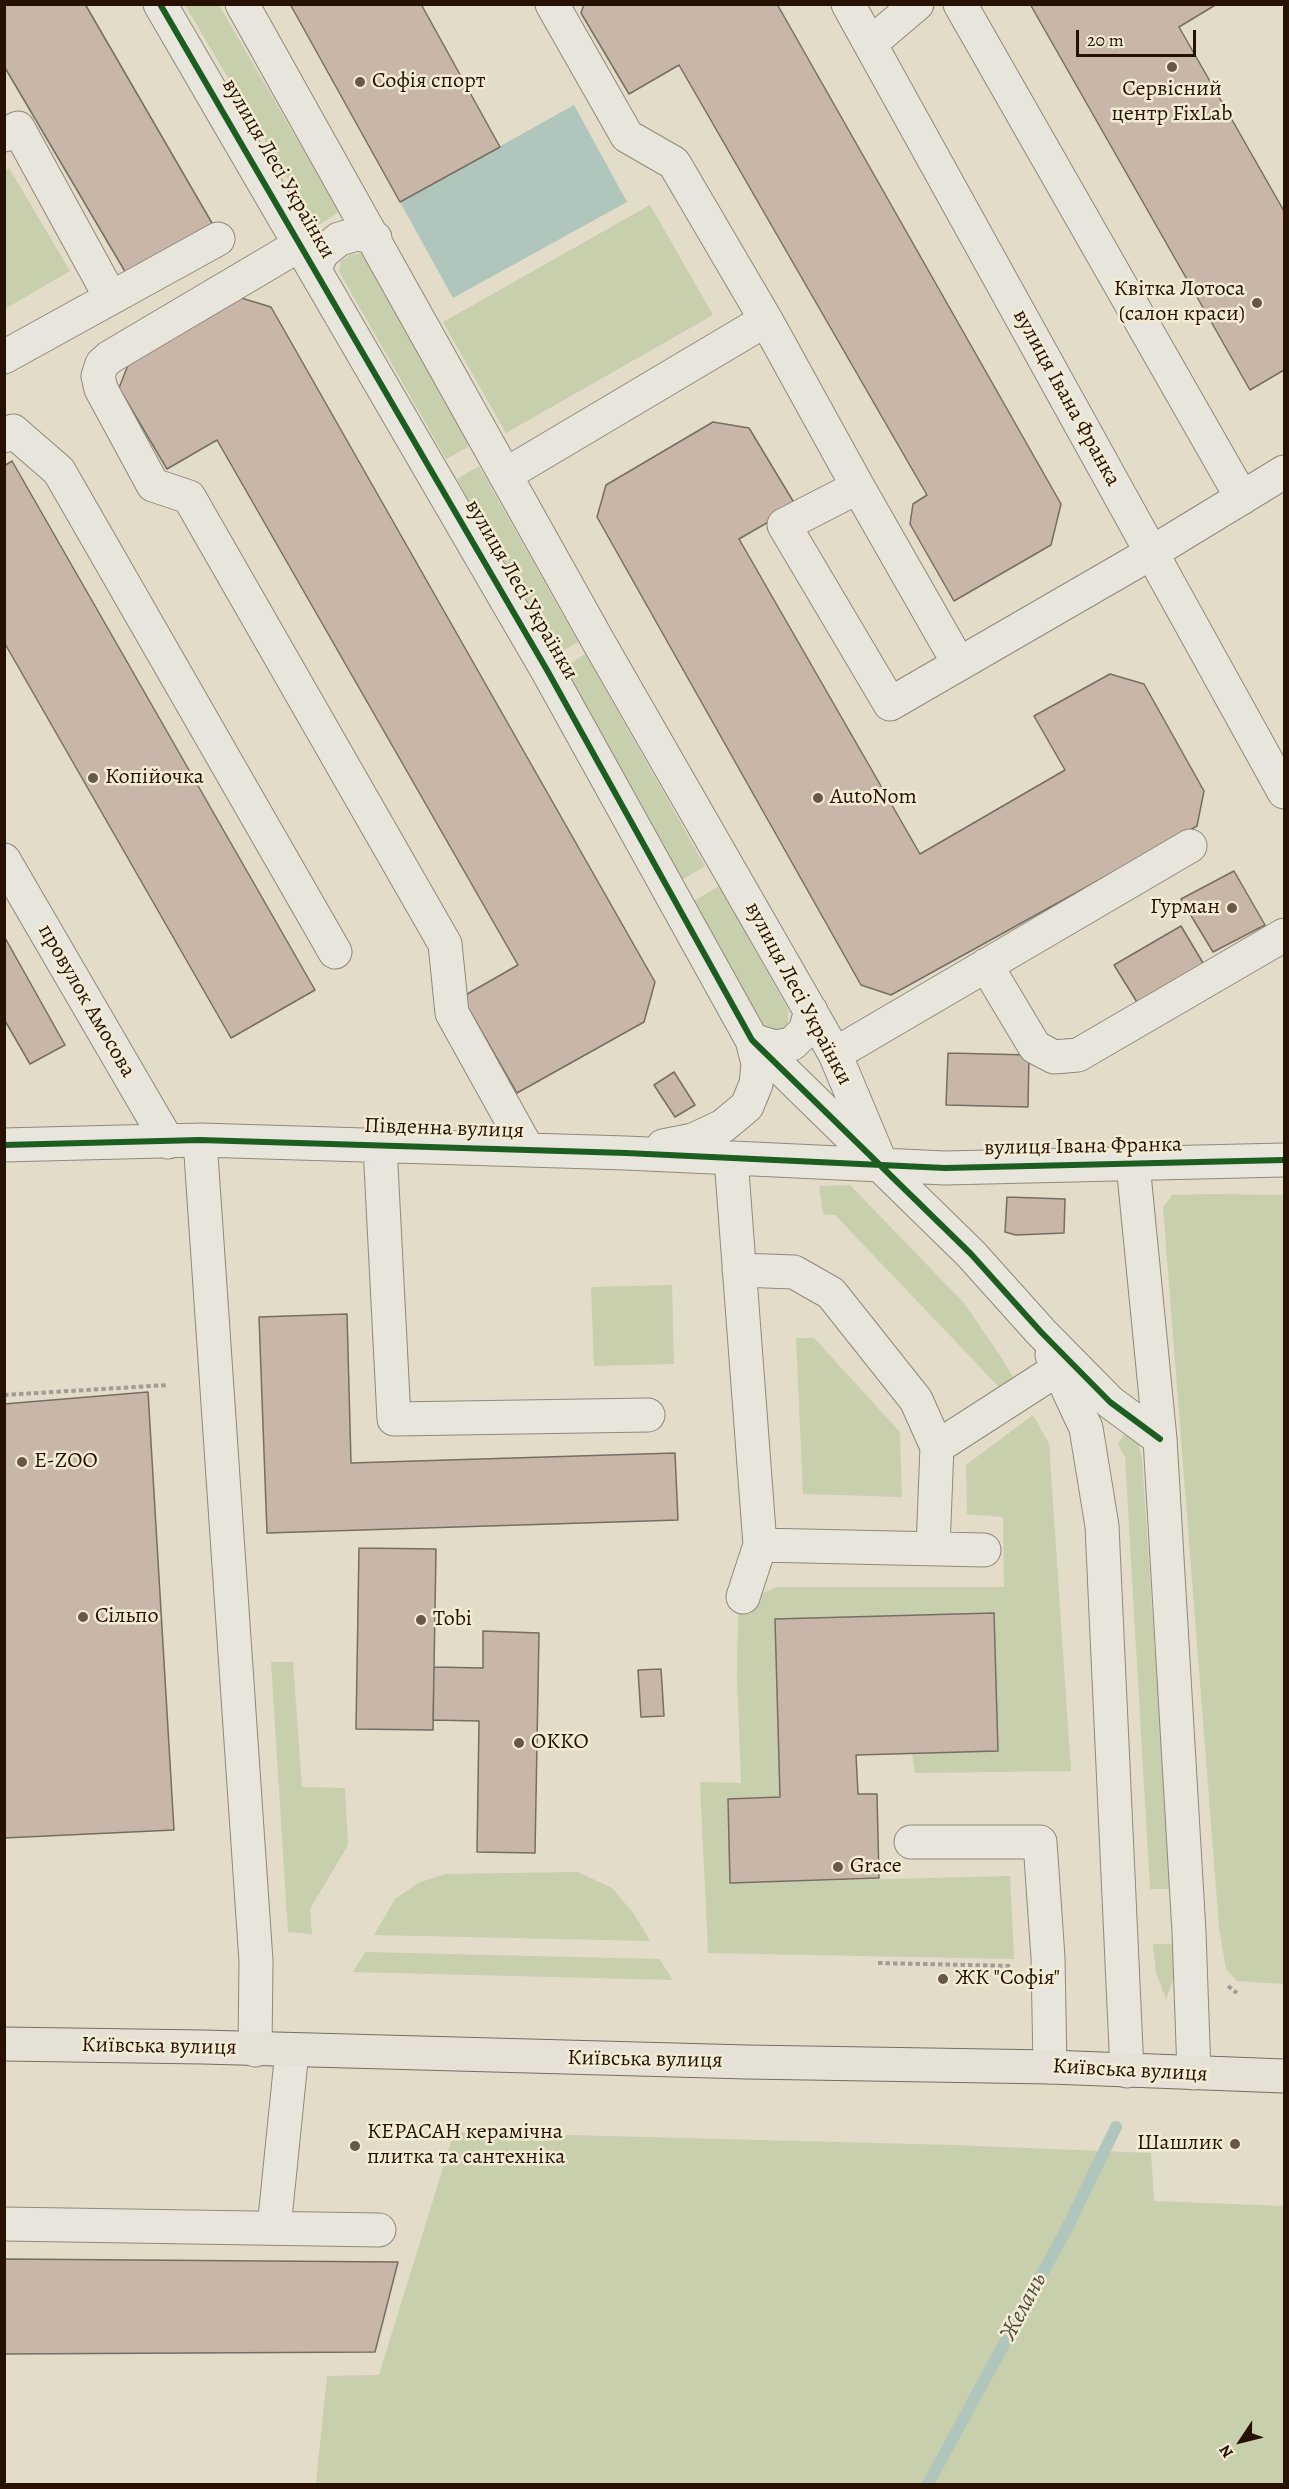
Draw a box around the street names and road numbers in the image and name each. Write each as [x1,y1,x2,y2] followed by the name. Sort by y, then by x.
[216,74,340,264] street label: вулиця Лесі Українки
[1006,305,1126,491] street label: вулиця Івана Франка
[459,495,583,685] street label: вулиця Лесі Українки
[739,898,857,1090] street label: вулиця Лесі Українки
[31,920,141,1082] street label: провулок Амосова
[364,1113,524,1145] street label: Південна вулиця
[984,1132,1182,1162] street label: вулиця Івана Франка
[81,2032,237,2062] street label: Київська вулиця
[567,2045,723,2075] street label: Київська вулиця
[1052,2054,1208,2088] street label: Київська вулиця

